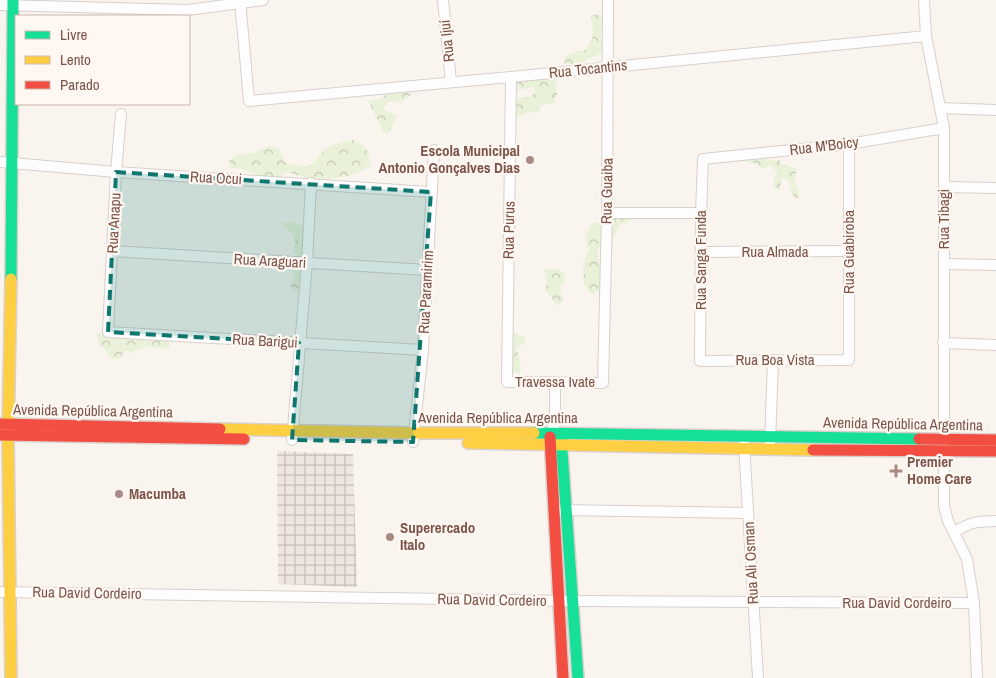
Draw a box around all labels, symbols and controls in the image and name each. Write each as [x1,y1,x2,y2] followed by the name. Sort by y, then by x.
[15,15,190,105] legend
[434,18,459,63] street label: Rua Ijuí
[60,24,88,45] text: Livre
[60,49,91,70] text: Lento
[548,54,628,83] street label: Rua Tocantins
[60,74,100,95] text: Parado
[788,131,860,160] street label: Rua M'Boicy
[379,140,520,178] place label: Escola Municipal Antonio Gonçalves Dias
[524,154,536,166] marker: Escola Municipal Antonio Gonçalves Dias
[595,157,618,224] street label: Rua Guaiba
[190,166,243,189] street label: Rua Ocui
[933,189,954,249] street label: Rua Tibagi
[101,192,126,254] street label: Rua Anapu
[497,201,520,259] street label: Rua Purus
[690,210,711,310] street label: Rua Sanga Funda
[838,210,859,294] street label: Rua Guabiroba
[741,241,809,262] street label: Rua Almada
[233,248,307,273] street label: Rua Araguari
[413,250,438,334] street label: Rua Paramirim
[232,328,298,353] street label: Rua Barigui
[735,349,815,370] street label: Rua Boa Vista
[515,371,595,392] street label: Travessa Ivate
[12,399,173,422] street label: Avenida República Argentina
[417,407,578,428] street label: Avenida República Argentina
[822,412,983,435] street label: Avenida República Argentina
[907,451,972,489] place label: Premier Home Care
[889,464,903,478] marker: Premier Home Care
[129,483,186,504] place label: Macumba
[113,488,125,500] marker: Macumba
[400,517,475,555] place label: Superercado Italo
[738,521,763,605] street label: Rua Ali Osman
[384,531,396,543] marker: Superercado Italo
[32,581,142,604] street label: Rua David Cordeiro
[437,588,547,611] street label: Rua David Cordeiro
[842,592,952,613] street label: Rua David Cordeiro

